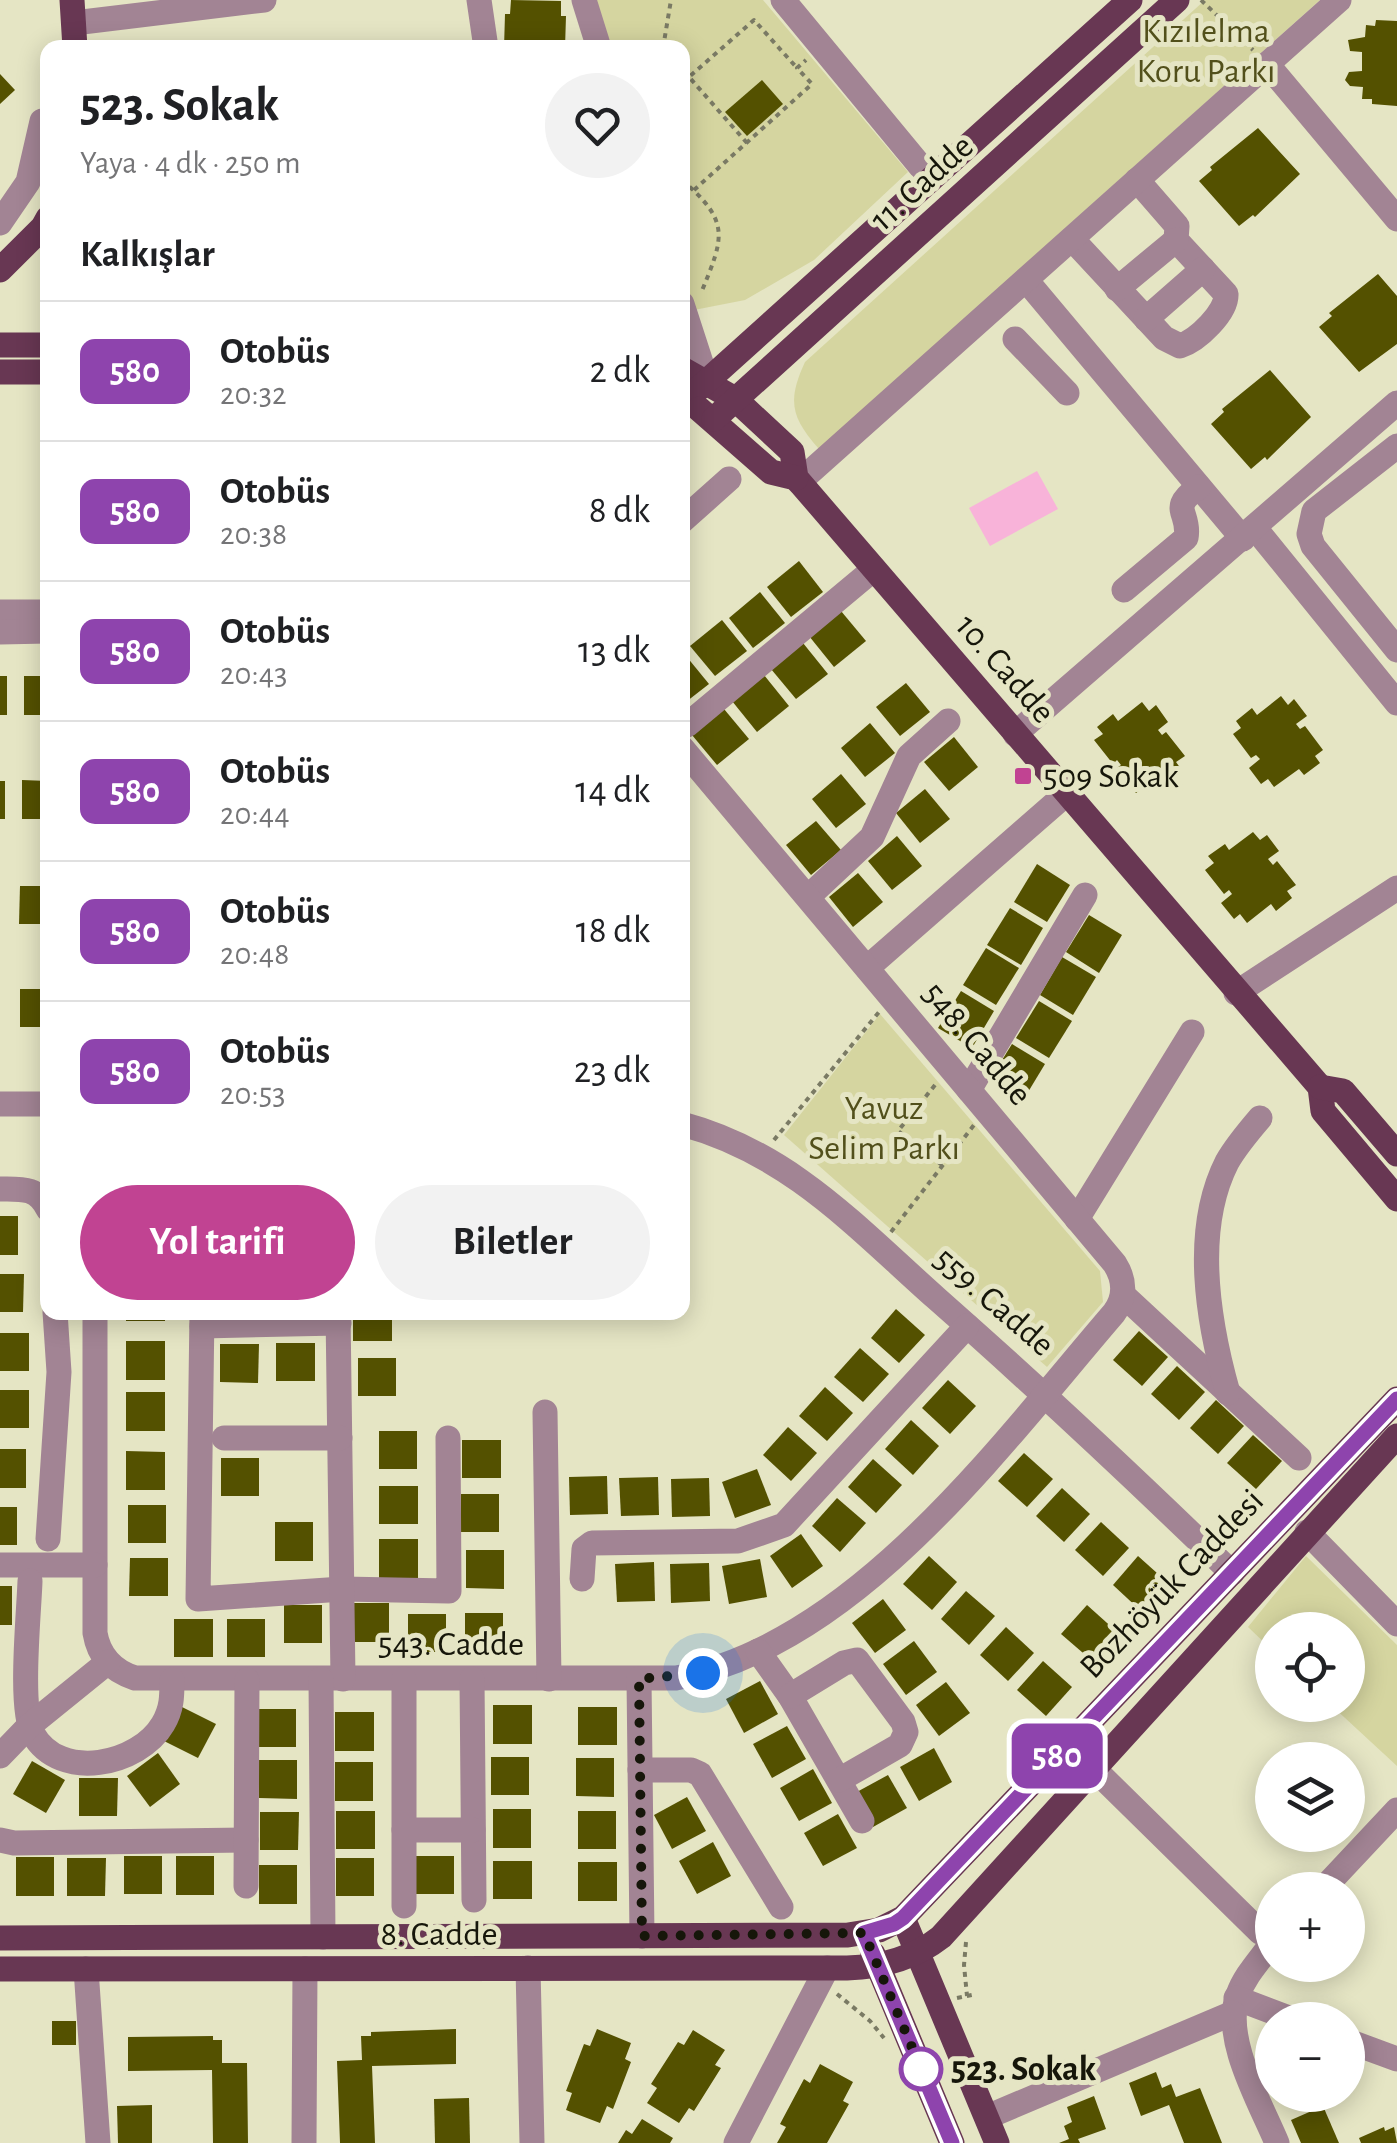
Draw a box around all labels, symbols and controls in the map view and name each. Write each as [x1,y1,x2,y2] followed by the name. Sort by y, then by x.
[1137,14,1276,89] park label: Kızılelma Koru Parkı
[545,73,650,178] button: heart
[80,82,279,130] text: 523. Sokak
[864,128,980,238] street label: 11. Cadde
[80,147,300,179] text: Yaya · 4 dk · 250 m
[80,236,215,274] text: Kalkışlar
[220,333,330,371] text: Otobüs
[589,352,650,390] text: 2 dk
[110,354,160,389] text: 580
[220,378,287,410] text: 20:32
[220,473,330,511] text: Otobüs
[589,492,650,530] text: 8 dk
[110,494,160,529] text: 580
[220,518,287,550] text: 20:38
[949,608,1061,730] street label: 10. Cadde
[220,613,330,651] text: Otobüs
[578,632,650,670] text: 13 dk
[110,634,160,669] text: 580
[220,658,287,690] text: 20:43
[220,753,330,791] text: Otobüs
[1043,759,1179,794] place label: 509 Sokak
[1012,765,1034,787] marker: 509 Sokak
[575,772,650,810] text: 14 dk
[110,774,160,809] text: 580
[220,798,290,830] text: 20:44
[220,893,330,931] text: Otobüs
[576,912,650,950] text: 18 dk
[110,914,160,949] text: 580
[220,938,289,970] text: 20:48
[916,976,1038,1112] street label: 548. Cadde
[220,1033,330,1071] text: Otobüs
[574,1052,650,1090] text: 23 dk
[110,1054,160,1089] text: 580
[220,1078,285,1110] text: 20:53
[808,1091,960,1166] park label: Yavuz Selim Parkı
[80,1185,355,1300] button: Yol tarifi
[375,1185,650,1300] button: Biletler
[927,1241,1061,1363] street label: 559. Cadde
[1074,1483,1270,1685] street label: Bozhöyük Caddesi
[1255,1612,1365,2112] map controls
[1255,1612,1365,1722] button: locate
[378,1627,524,1662] street label: 543. Cadde
[678,1648,728,1698] your location
[1000,1724,1114,1788] line badge: 580
[1032,1739,1082,1774] text: 580
[1255,1742,1365,1852] button: layers
[1255,1872,1365,1982] button: +
[380,1917,498,1952] street label: 8. Cadde
[1255,2002,1365,2112] button: −
[900,2048,942,2090] marker: 523. Sokak
[951,2052,1097,2087] place label: 523. Sokak

